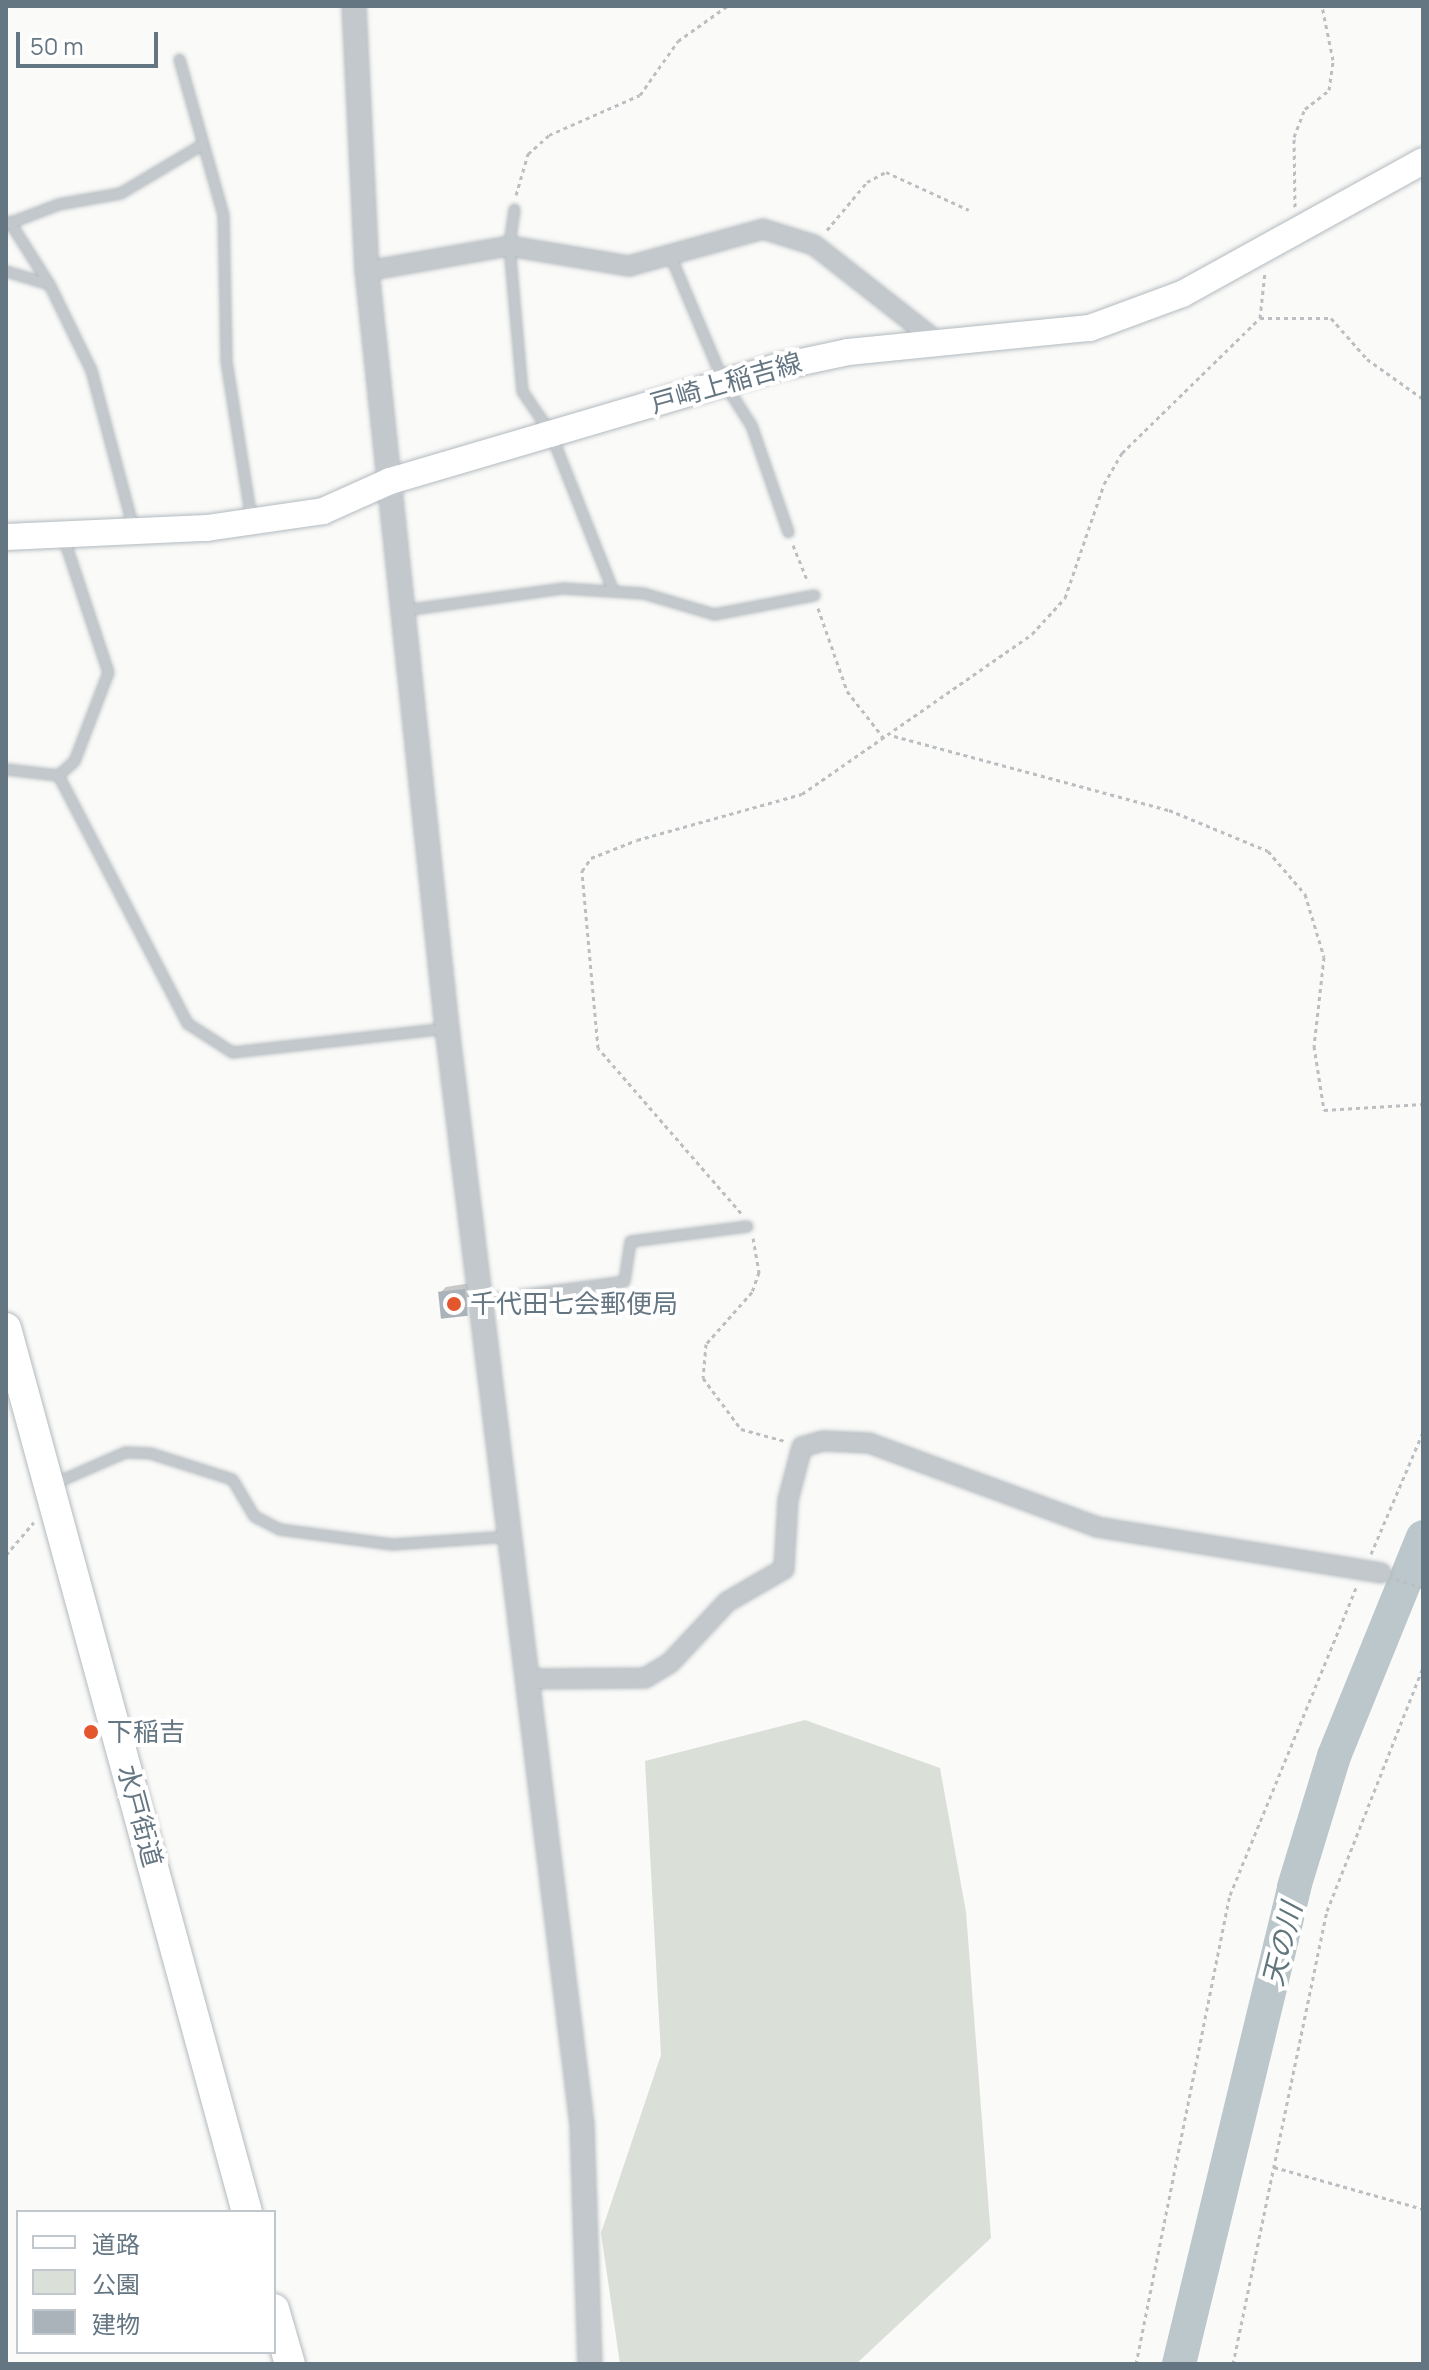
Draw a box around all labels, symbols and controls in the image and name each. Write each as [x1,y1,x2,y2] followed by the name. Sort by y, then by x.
[20,16,162,66] scale bar
[30,29,84,62] text: 50 m
[647,347,805,419] street label: 戸崎上稲吉線
[470,1288,678,1320] place label: 千代田七会郵便局
[445,1295,463,1313] marker: 千代田七会郵便局
[107,1716,185,1748] place label: 下稲吉
[82,1723,100,1741] marker: 下稲吉
[111,1762,169,1870] street label: 水戸街道
[1255,1899,1307,1989] water label: 天の川
[16,2210,276,2354] legend
[92,2227,140,2260] text: 道路
[92,2267,140,2300] text: 公園
[92,2307,140,2340] text: 建物

